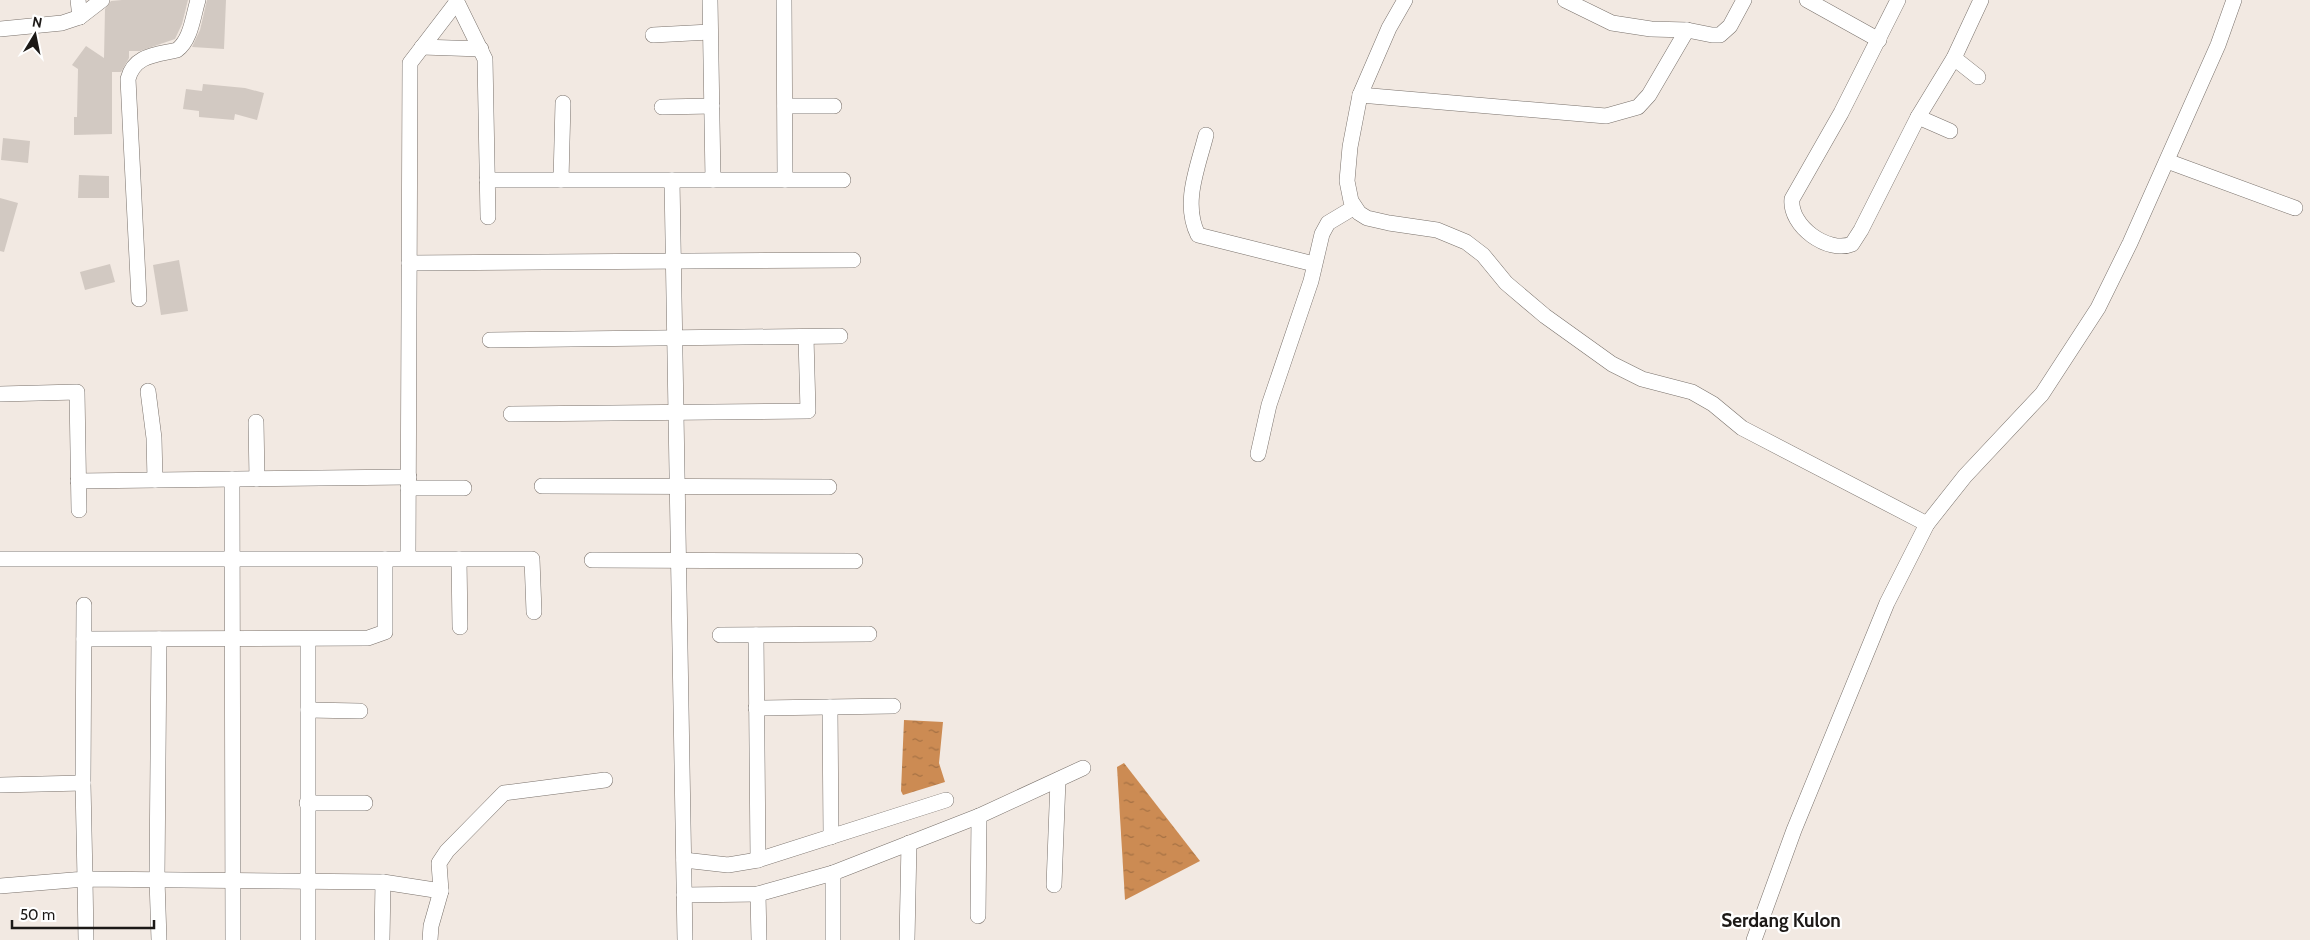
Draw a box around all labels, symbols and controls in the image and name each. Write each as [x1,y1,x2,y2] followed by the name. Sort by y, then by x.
[10,10,60,60] north arrow
[31,12,44,32] text: N
[12,898,155,930] scale bar
[20,906,55,924] text: 50 m
[1721,909,1841,932] district label: Serdang Kulon

